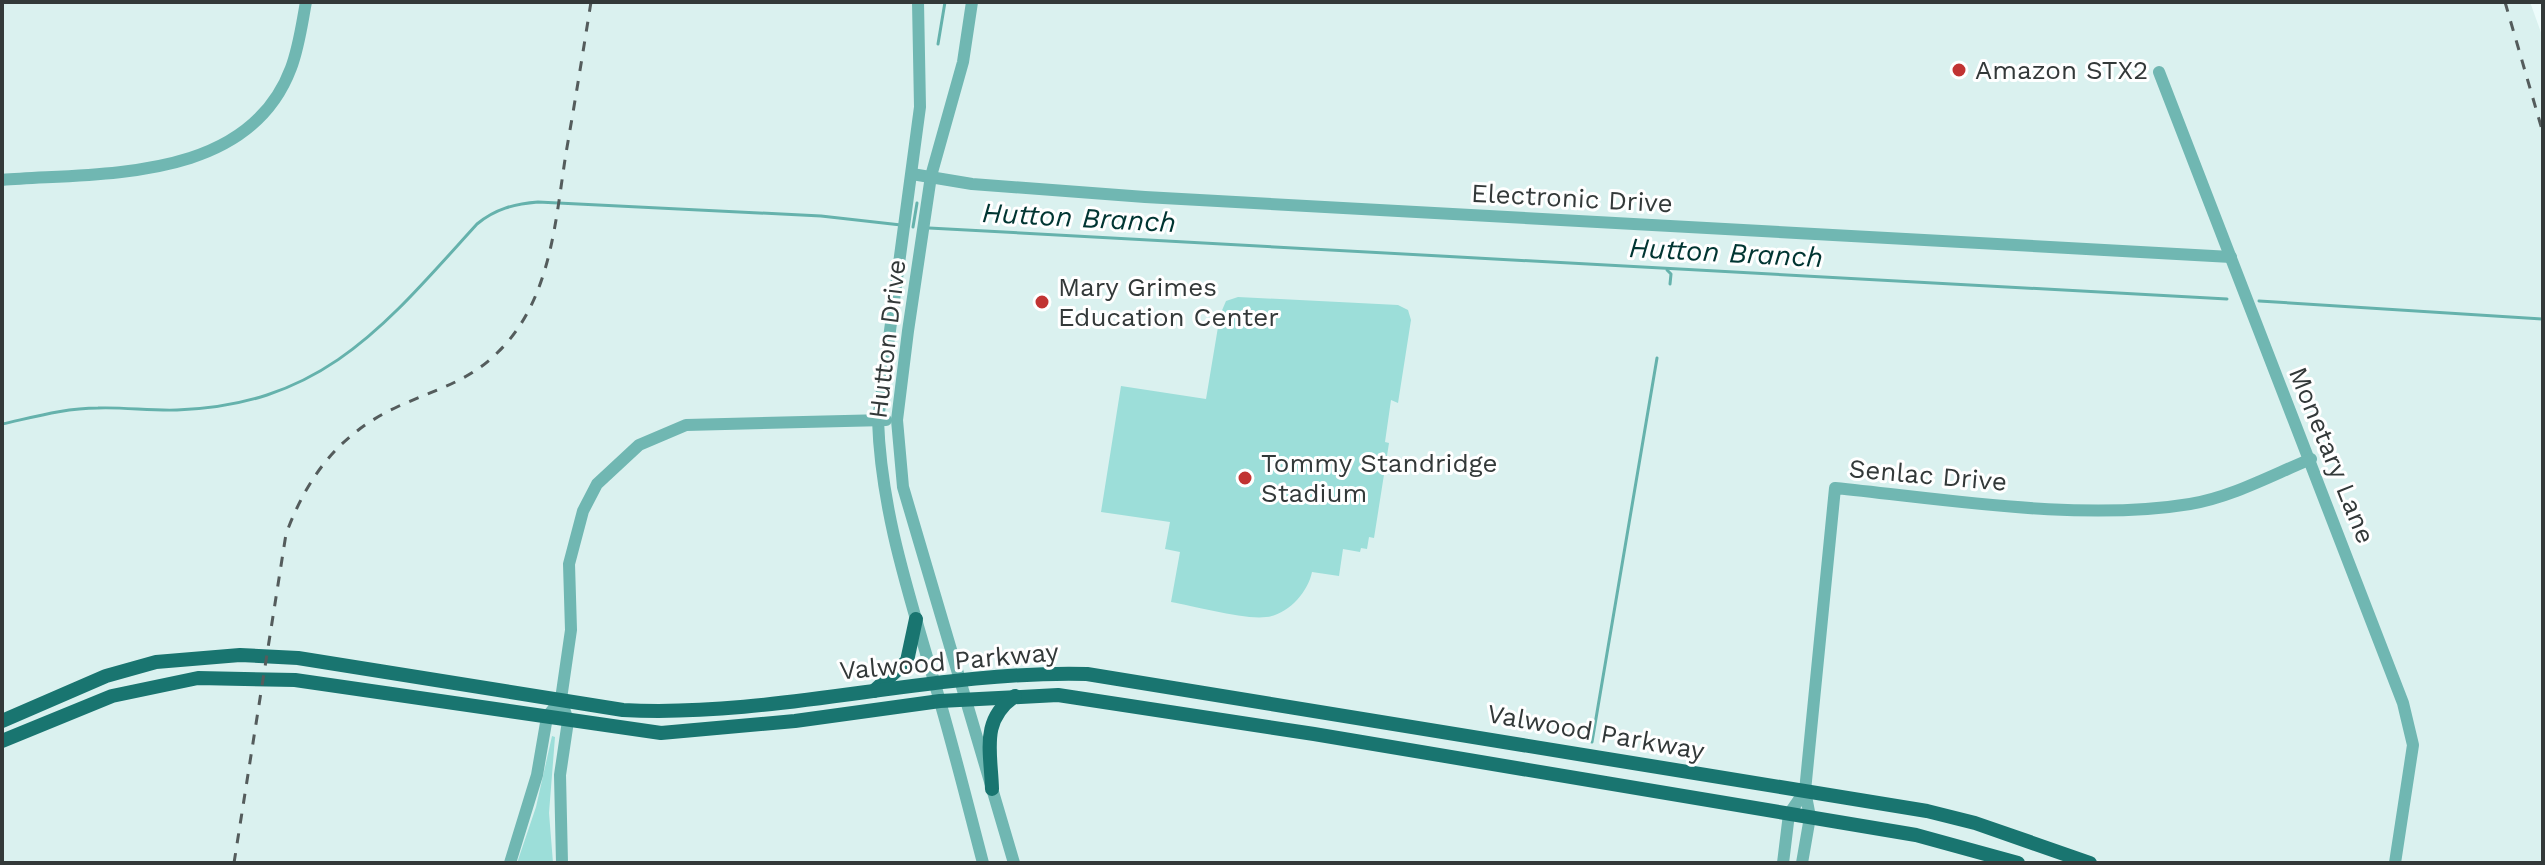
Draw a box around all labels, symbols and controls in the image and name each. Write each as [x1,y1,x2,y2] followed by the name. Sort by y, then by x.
[1975,55,2148,85] place label: Amazon STX2
[1950,61,1968,79] marker: Amazon STX2
[1470,178,1674,218] street label: Electronic Drive
[981,196,1177,239] water label: Hutton Branch
[1628,231,1824,274] water label: Hutton Branch
[862,258,912,420] street label: Hutton Drive
[1058,272,1279,332] place label: Mary Grimes Education Center
[1033,293,1051,311] marker: Mary Grimes Education Center
[2283,362,2381,548] street label: Monetary Lane
[1261,448,1498,508] place label: Tommy Standridge Stadium
[1848,453,2008,497] street label: Senlac Drive
[1236,469,1254,487] marker: Tommy Standridge Stadium
[838,636,1060,686] street label: Valwood Parkway
[1485,698,1707,766] street label: Valwood Parkway

